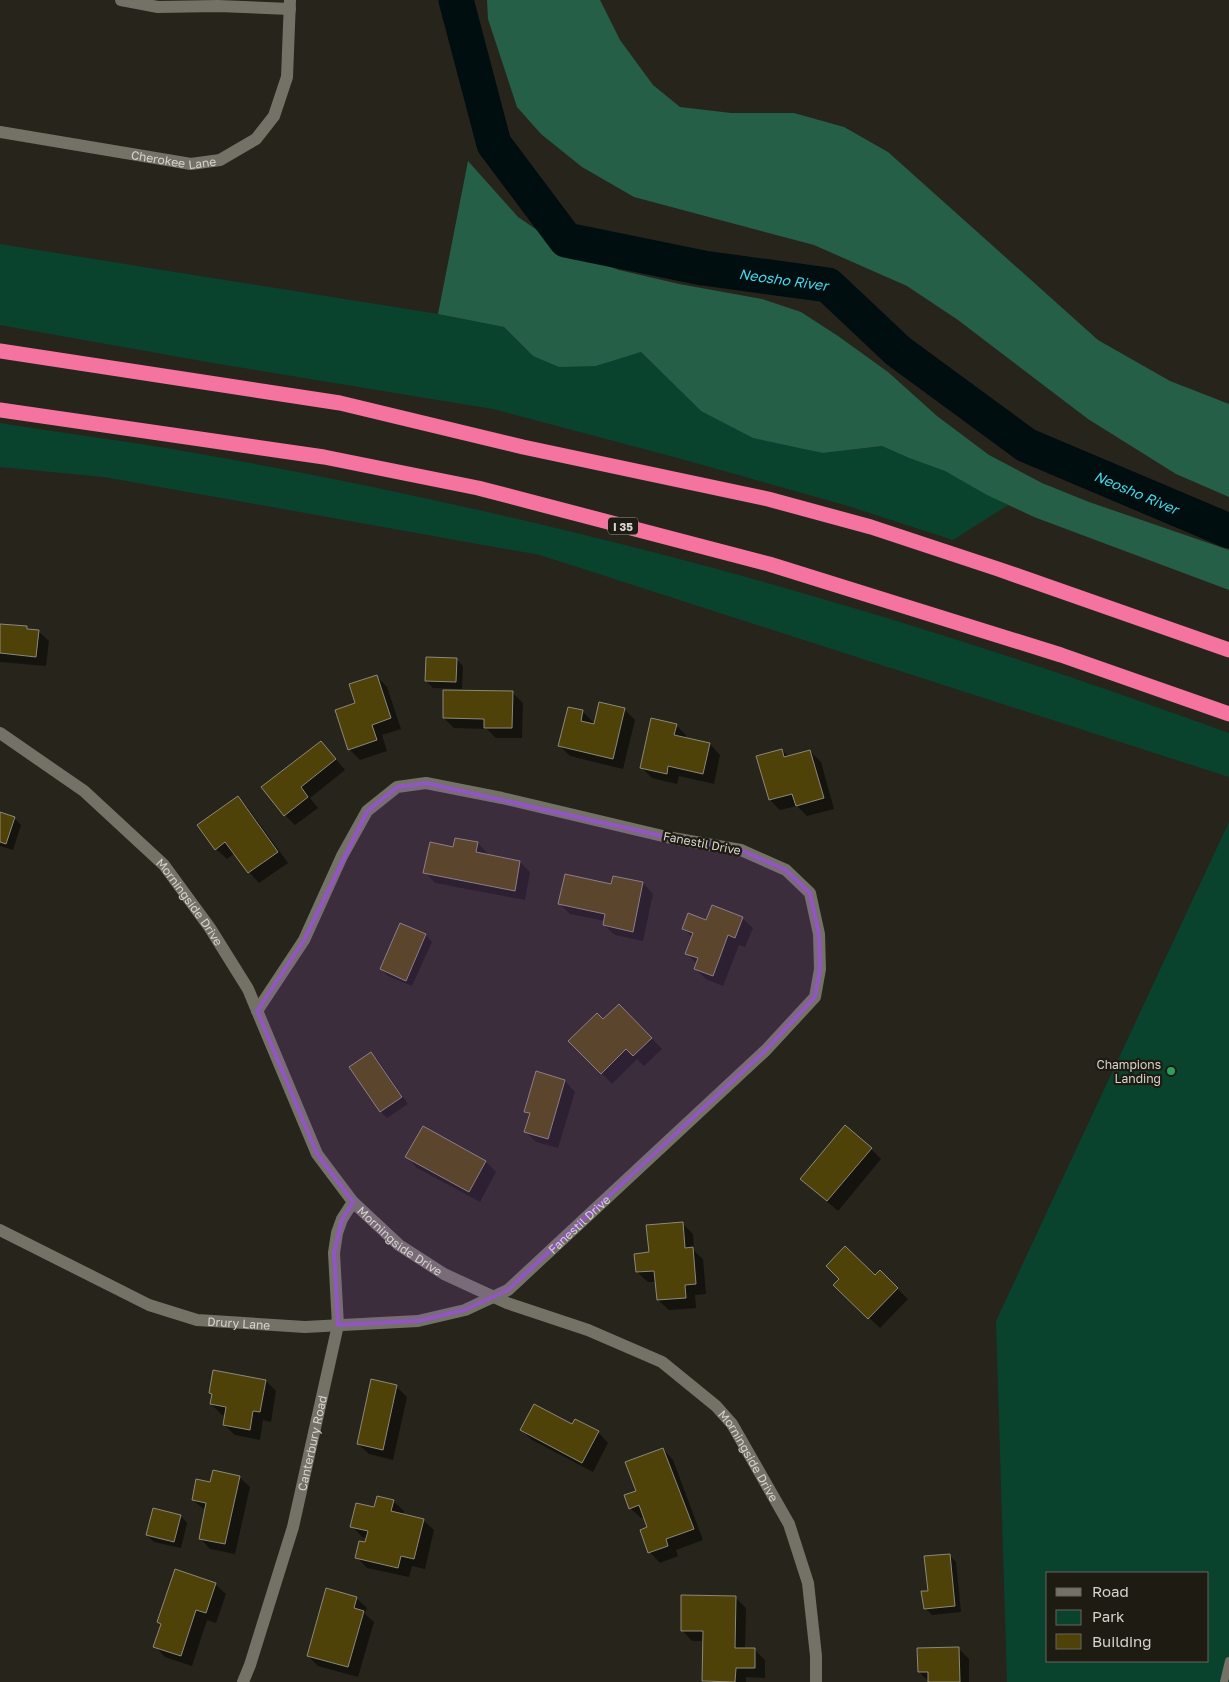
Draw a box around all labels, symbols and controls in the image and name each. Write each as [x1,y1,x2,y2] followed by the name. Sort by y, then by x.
[130,147,217,172] street label: Cherokee Lane
[738,264,832,294] water label: Neosho River
[1092,467,1183,518] water label: Neosho River
[608,518,638,534] road number: I 35
[662,828,742,858] street label: Fanestil Drive
[154,855,226,948] street label: Morningside Drive
[1097,1057,1161,1086] place label: Champions Landing
[1165,1065,1177,1077] marker: Champions Landing
[545,1192,613,1256] street label: Fanestil Drive
[354,1203,445,1279] street label: Morningside Drive
[207,1313,271,1332] street label: Drury Lane
[294,1394,330,1492] street label: Canterbury Road
[715,1407,782,1504] street label: Morningside Drive
[1046,1572,1209,1662] legend
[1092,1582,1129,1600] text: Road
[1092,1607,1125,1625] text: Park
[1092,1632,1152,1650] text: Building

